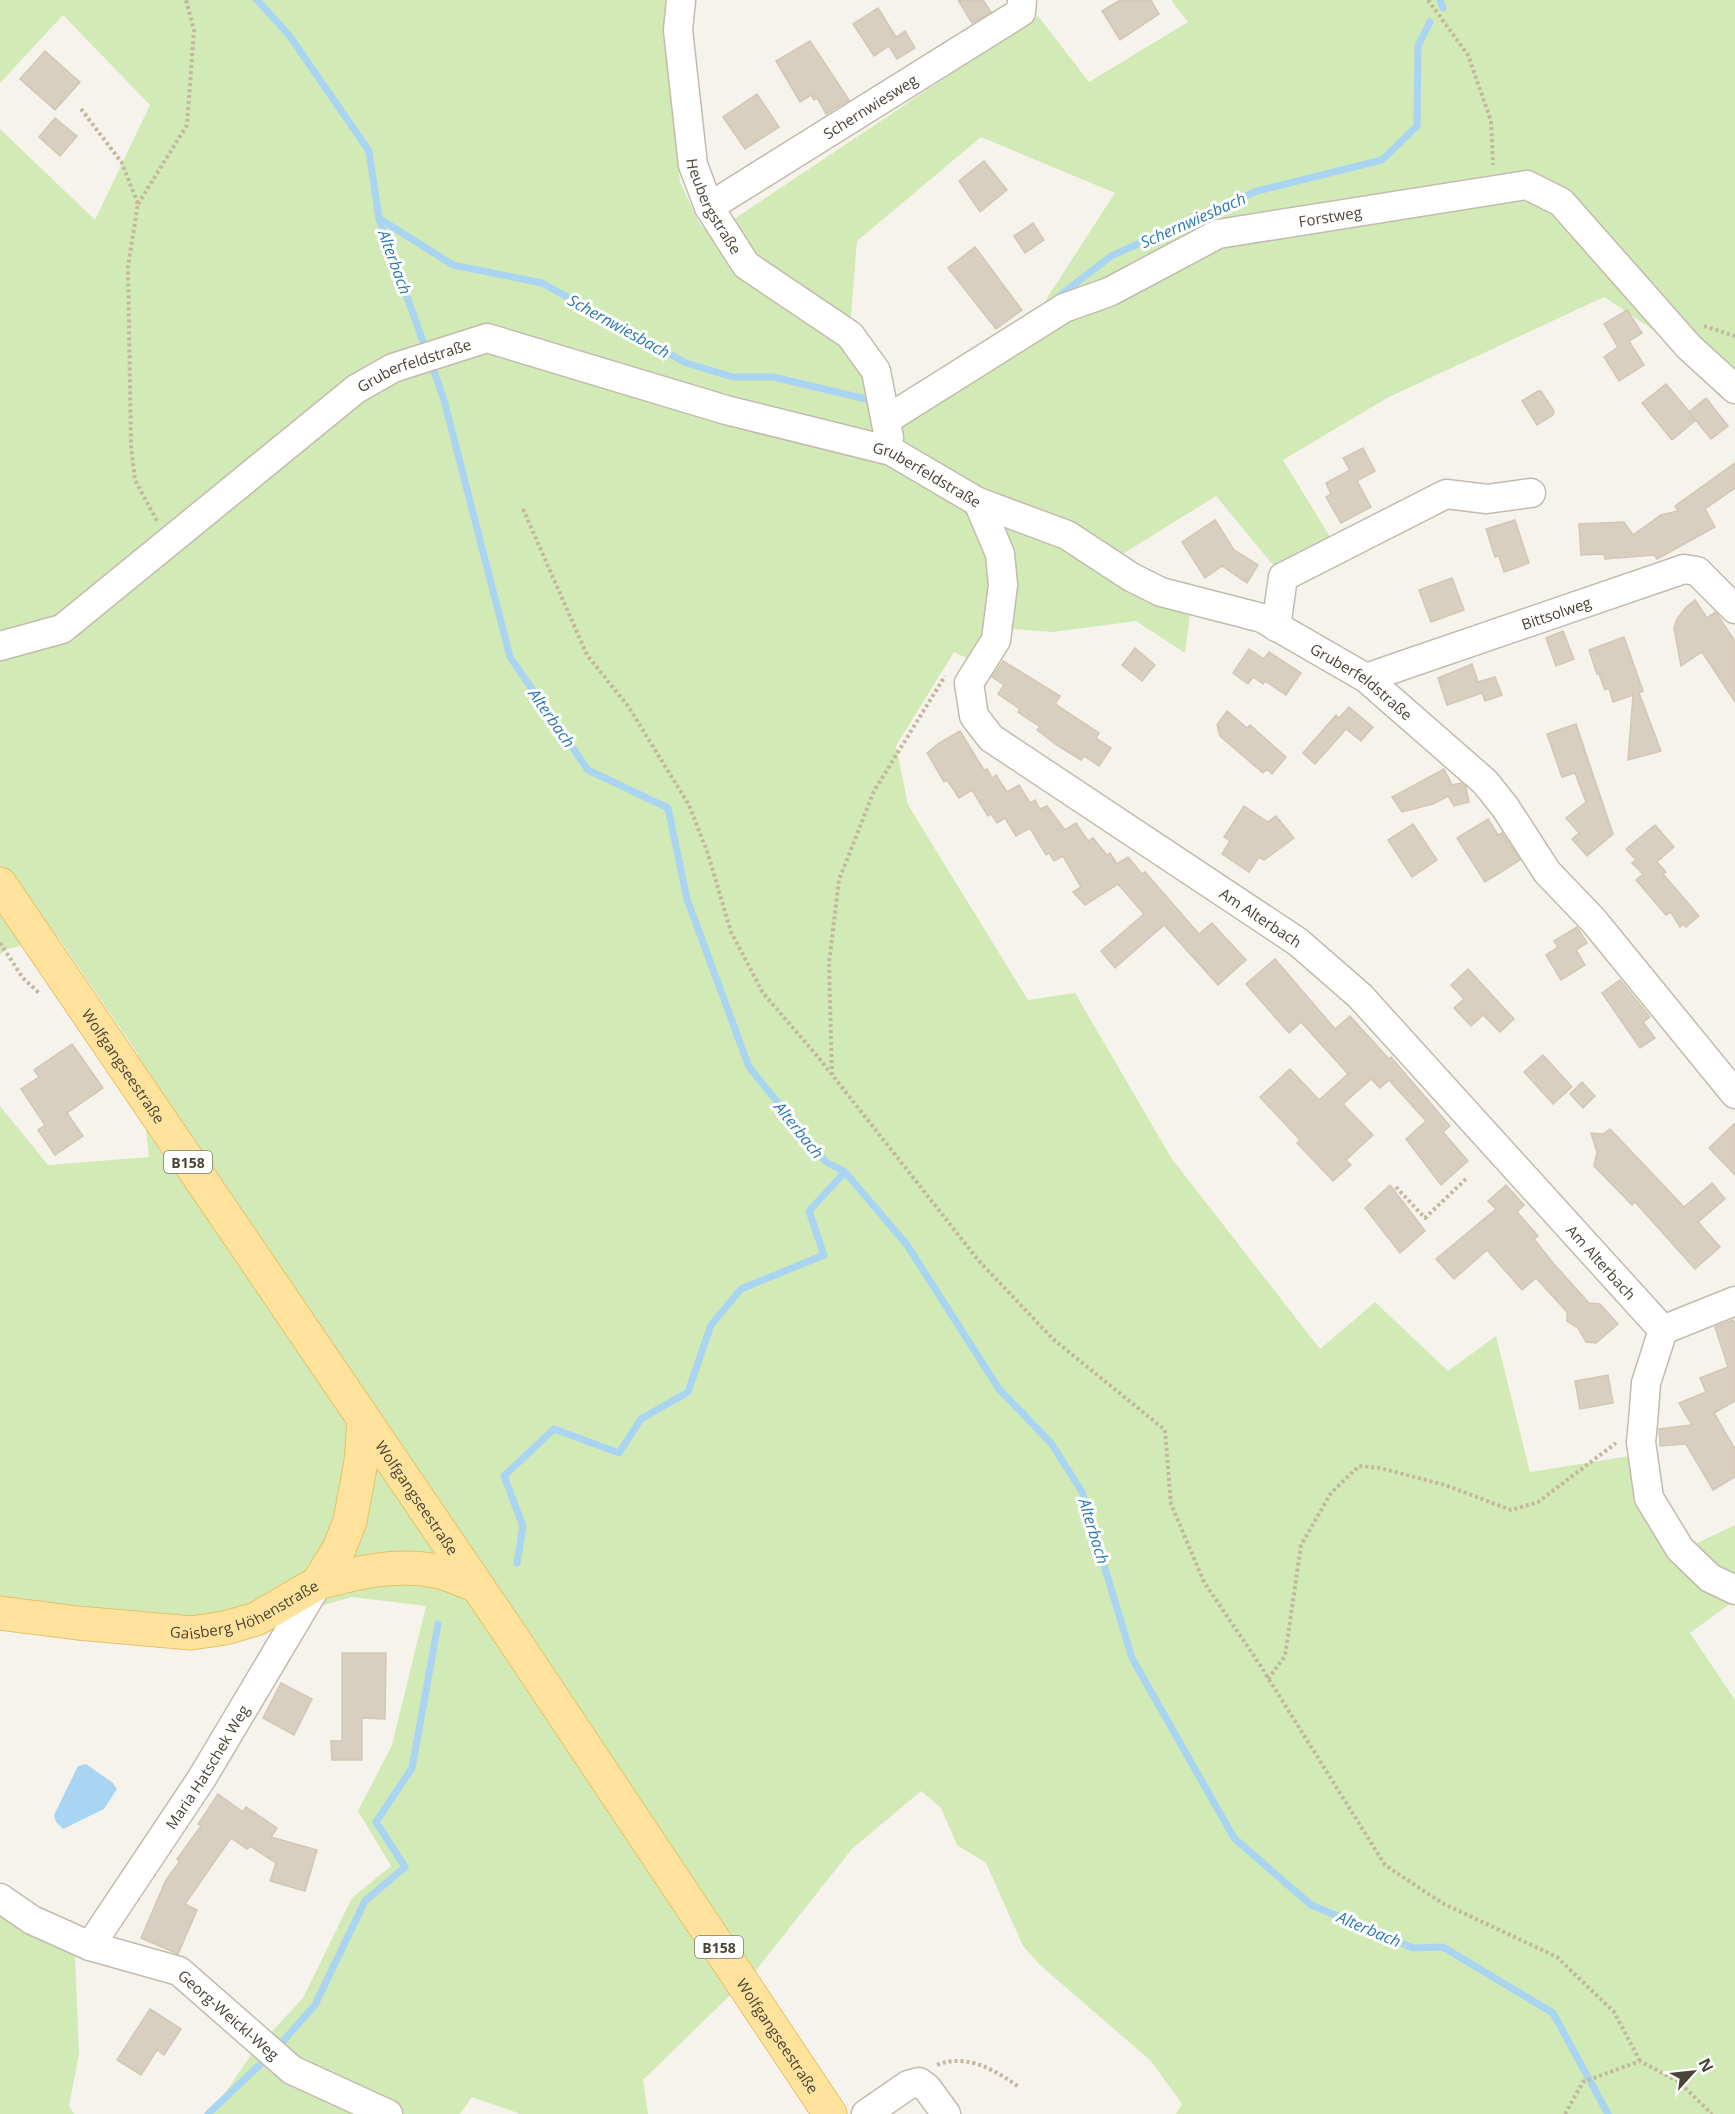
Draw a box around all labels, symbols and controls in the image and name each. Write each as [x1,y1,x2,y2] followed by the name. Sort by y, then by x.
[819,69,921,143] street label: Schernwiesweg
[682,157,746,258] street label: Heubergstraße
[1137,187,1249,253] water label: Schernwiesbach
[1297,201,1363,231] street label: Forstweg
[373,226,417,297] water label: Alterbach
[564,289,674,363] water label: Schernwiesbach
[353,334,473,396] street label: Gruberfeldstraße
[871,437,985,512] street label: Gruberfeldstraße
[1519,592,1594,634] street label: Bittsolweg
[1307,638,1417,724] street label: Gruberfeldstraße
[523,683,580,752] water label: Alterbach
[1216,883,1306,952] street label: Am Alterbach
[78,1005,170,1127] street label: Wolfgangseestraße
[769,1096,829,1163] water label: Alterbach
[164,1151,212,1173] road number: B158
[1562,1220,1640,1304] street label: Am Alterbach
[371,1436,463,1559] street label: Wolfgangseestraße
[1073,1495,1114,1566] water label: Alterbach
[169,1575,322,1643] street label: Gaisberg Höhenstraße
[161,1701,253,1833] street label: Maria Hatschek Weg
[1333,1905,1404,1952] water label: Alterbach
[695,1936,743,1958] road number: B158
[174,1965,283,2064] street label: Georg-Weickl-Weg
[732,1974,824,2097] street label: Wolfgangseestraße
[1663,2042,1723,2102] north arrow
[1694,2054,1719,2076] text: N

